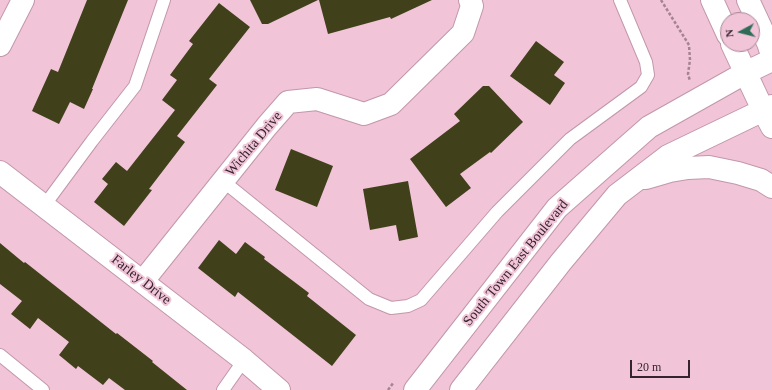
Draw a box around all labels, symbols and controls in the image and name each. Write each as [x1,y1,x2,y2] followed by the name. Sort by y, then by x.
[720,12,760,52] north arrow
[723,29,736,38] text: N
[222,108,286,180] street label: Wichita Drive
[460,197,572,329] street label: South Town East Boulevard
[108,251,174,309] street label: Farley Drive
[632,352,692,378] scale bar
[637,360,661,374] text: 20 m

